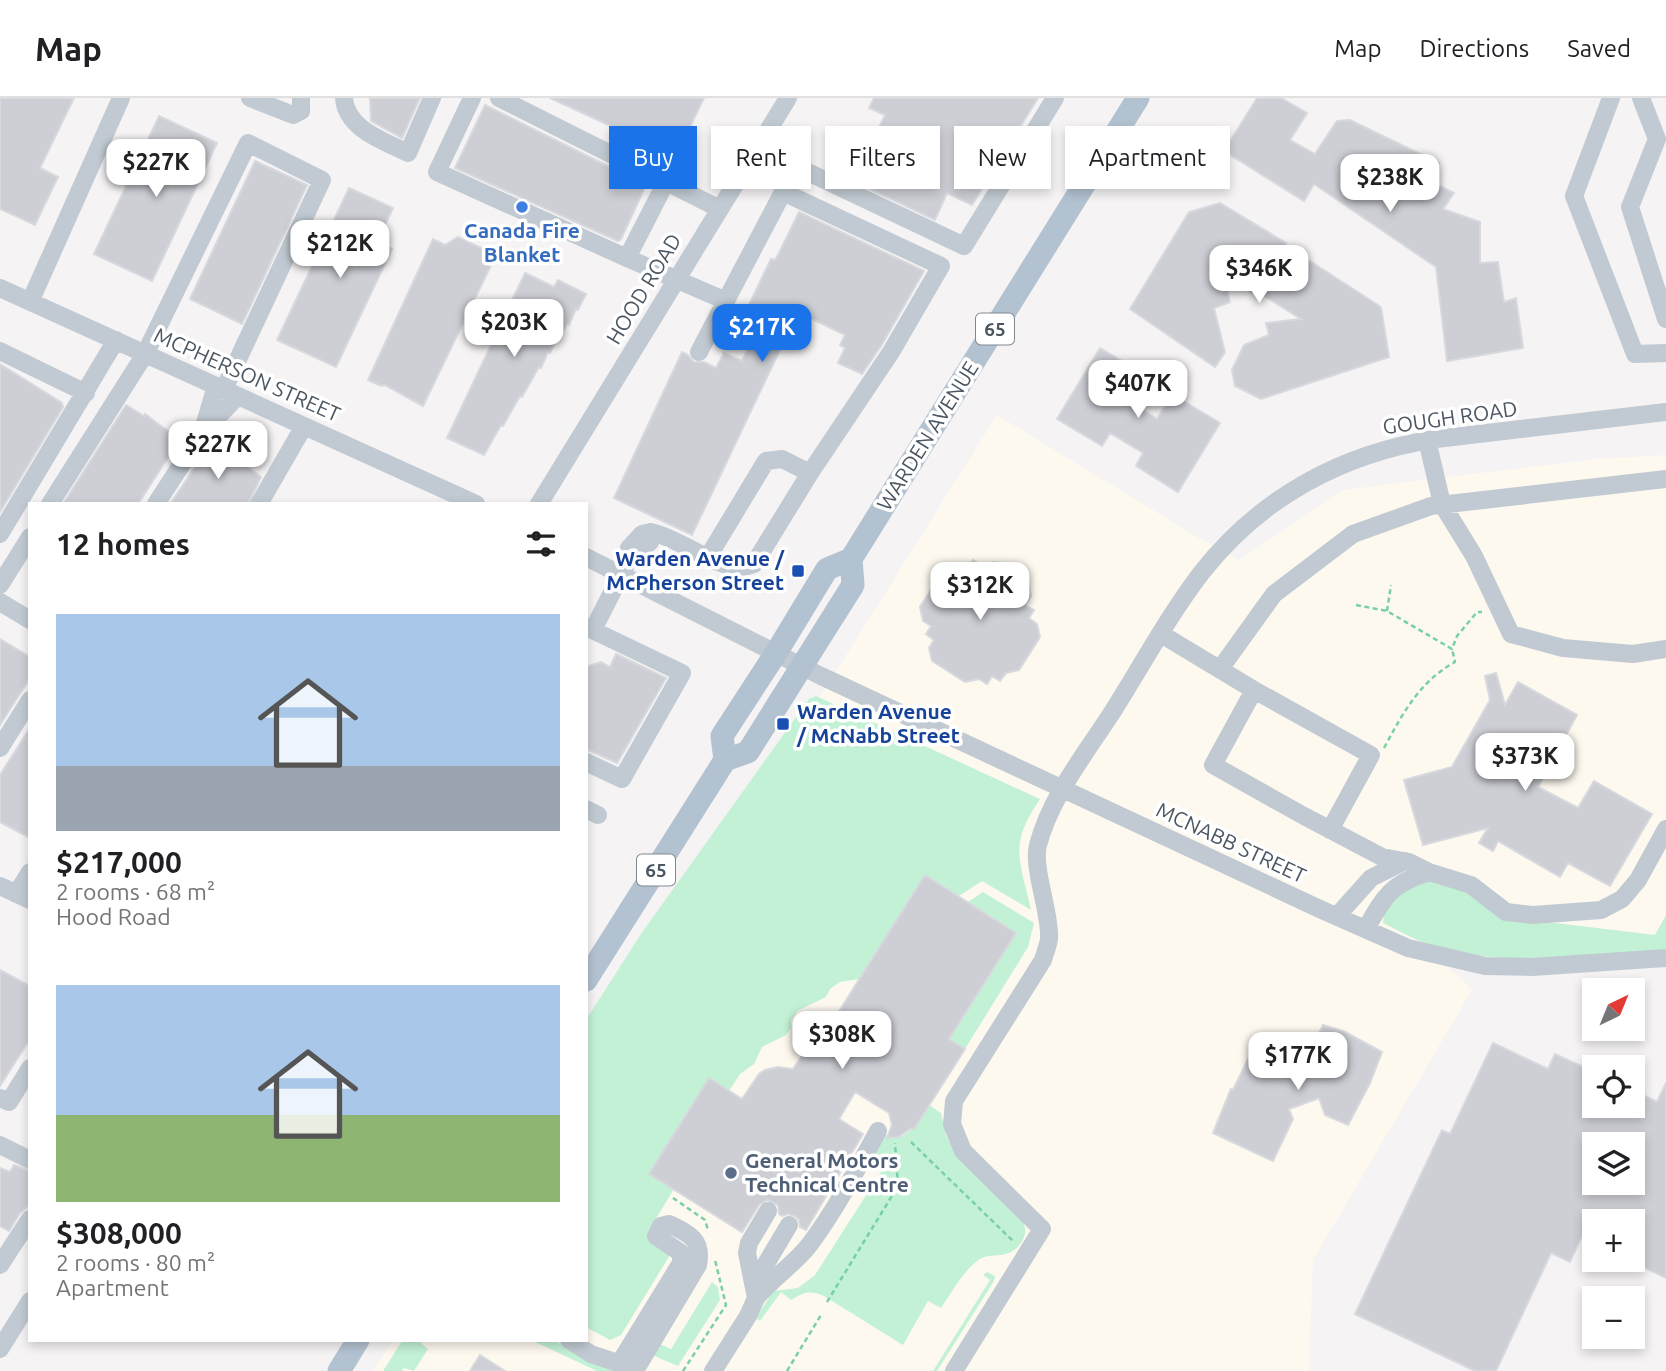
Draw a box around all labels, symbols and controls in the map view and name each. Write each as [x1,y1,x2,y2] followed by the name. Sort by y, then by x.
[35,30,102,67] text: Map
[1334,35,1381,62] text: Map
[1419,35,1529,62] text: Directions
[1567,35,1631,62] text: Saved
[609,126,697,189] chip: Buy
[711,126,811,189] chip: Rent
[825,126,940,189] chip: Filters
[954,126,1051,189] chip: New
[1065,126,1230,189] chip: Apartment
[107,140,205,199] pin: $227K
[122,149,190,174] text: $227K
[1341,155,1439,214] pin: $238K
[1356,164,1424,189] text: $238K
[514,199,530,215] marker: Canada Fire Blanket
[464,218,580,266] place label: Canada Fire Blanket
[291,220,389,280] pin: $212K
[601,229,685,348] street label: HOOD ROAD
[306,230,374,255] text: $212K
[1210,246,1308,305] pin: $346K
[1225,255,1293,280] text: $346K
[465,300,563,359] pin: $203K
[713,304,811,364] pin: $217K
[480,309,548,334] text: $203K
[728,314,796,339] text: $217K
[976,314,1014,344] road number: 65
[151,322,345,426] street label: MCPHERSON STREET
[872,357,983,514] street label: WARDEN AVENUE
[1089,360,1187,420] pin: $407K
[1104,370,1172,395] text: $407K
[1381,396,1519,438] street label: GOUGH ROAD
[169,422,267,481] pin: $227K
[184,431,252,456] text: $227K
[522,525,560,563] icon: filters
[56,527,190,561] text: 12 homes
[606,546,785,594] place label: Warden Avenue / McPherson Street
[931,562,1029,622] pin: $312K
[790,563,806,579] marker: Warden Avenue / McPherson Street
[946,572,1014,597] text: $312K
[245,660,371,786] icon: home
[796,699,960,747] place label: Warden Avenue / McNabb Street
[775,716,791,732] marker: Warden Avenue / McNabb Street
[1476,734,1574,793] pin: $373K
[1491,743,1559,768] text: $373K
[1153,797,1310,887] street label: MCNABB STREET
[56,845,182,879] text: $217,000
[637,855,675,886] road number: 65
[56,879,215,904] text: 2 rooms · 68 m²
[56,904,171,929] text: Hood Road
[1582,978,1645,1041] north arrow
[1582,978,1645,1349] map controls
[793,1012,891,1071] pin: $308K
[808,1021,876,1046] text: $308K
[245,1031,371,1157] icon: home
[1249,1032,1347,1092] pin: $177K
[1264,1042,1332,1067] text: $177K
[1582,1055,1645,1118] button: locate
[1582,1132,1645,1195] button: layers
[745,1148,909,1196] place label: General Motors Technical Centre
[723,1165,739,1181] marker: General Motors Technical Centre
[1582,1209,1645,1272] button: +
[56,1216,182,1250] text: $308,000
[56,1250,215,1275] text: 2 rooms · 80 m²
[56,1275,169,1300] text: Apartment
[1582,1286,1645,1349] button: −

